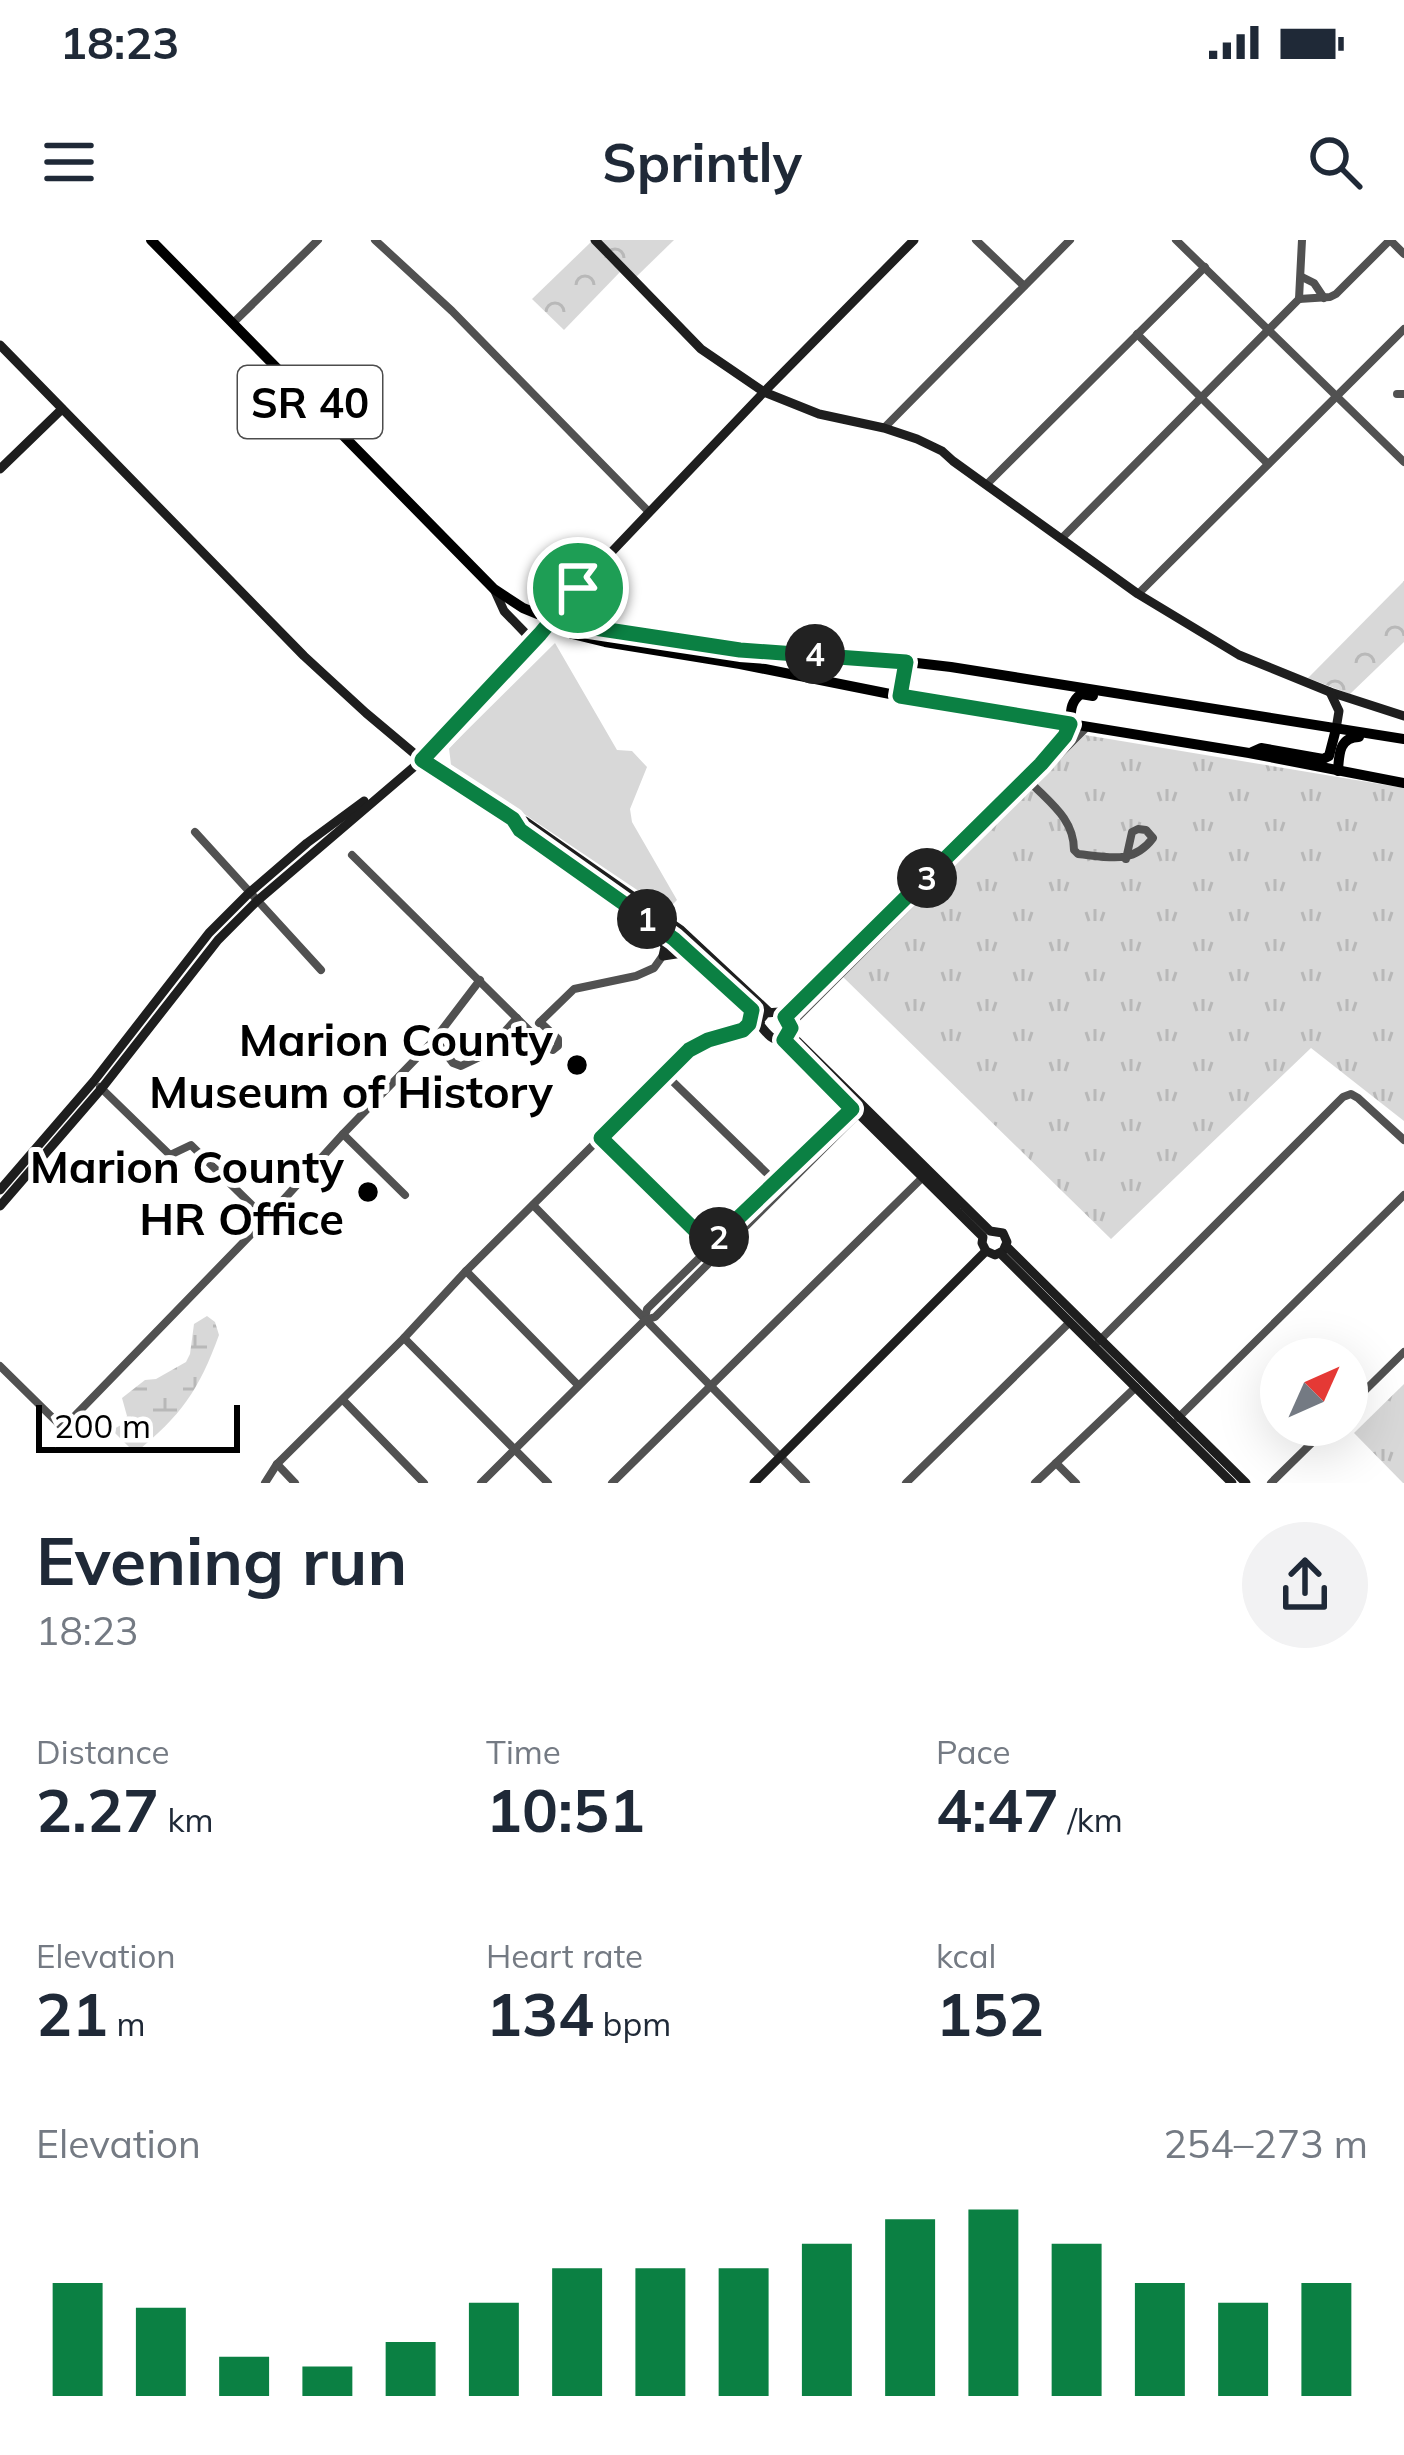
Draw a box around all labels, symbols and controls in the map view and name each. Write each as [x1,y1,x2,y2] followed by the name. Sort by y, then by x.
[60,14,179,70] text: 18:23
[602,128,802,196] text: Sprintly
[36,129,102,195] icon: menu
[1302,129,1368,195] icon: search
[238,366,382,438] road number: SR 40
[527,537,629,639] pin
[545,555,611,621] icon: arrive
[785,624,845,684] pin: 4
[805,633,825,674] text: 4
[897,848,957,908] pin: 3
[917,857,937,898] text: 3
[617,889,677,949] pin: 1
[637,898,657,939] text: 1
[149,1011,554,1119] place label: Marion County Museum of History
[564,1052,590,1078] marker: Marion County Museum of History
[30,1138,345,1246] place label: Marion County HR Office
[355,1179,381,1205] marker: Marion County HR Office
[689,1207,749,1267] pin: 2
[709,1216,729,1257] text: 2
[1260,1338,1368,1446] north arrow
[1260,1338,1368,1446] map controls
[36,1399,240,1452] scale bar
[54,1405,151,1446] text: 200 m
[36,1519,407,1602] text: Evening run
[1242,1522,1368,1648] button: share
[36,1606,139,1655] text: 18:23
[36,1731,169,1772] text: Distance
[486,1731,561,1772] text: Time
[936,1731,1010,1772] text: Pace
[36,1772,159,1847] text: 2.27
[486,1772,645,1847] text: 10:51
[936,1772,1059,1847] text: 4:47
[159,1799,213,1840] text: km
[1059,1799,1123,1840] text: /km
[36,1935,176,1976] text: Elevation
[486,1935,643,1976] text: Heart rate
[936,1935,996,1976] text: kcal
[36,1976,108,2051] text: 21
[486,1976,594,2051] text: 134
[936,1976,1044,2051] text: 152
[108,2003,146,2044] text: m
[594,2003,671,2044] text: bpm
[36,2119,201,2168] text: Elevation
[1163,2119,1368,2168] text: 254–273 m

